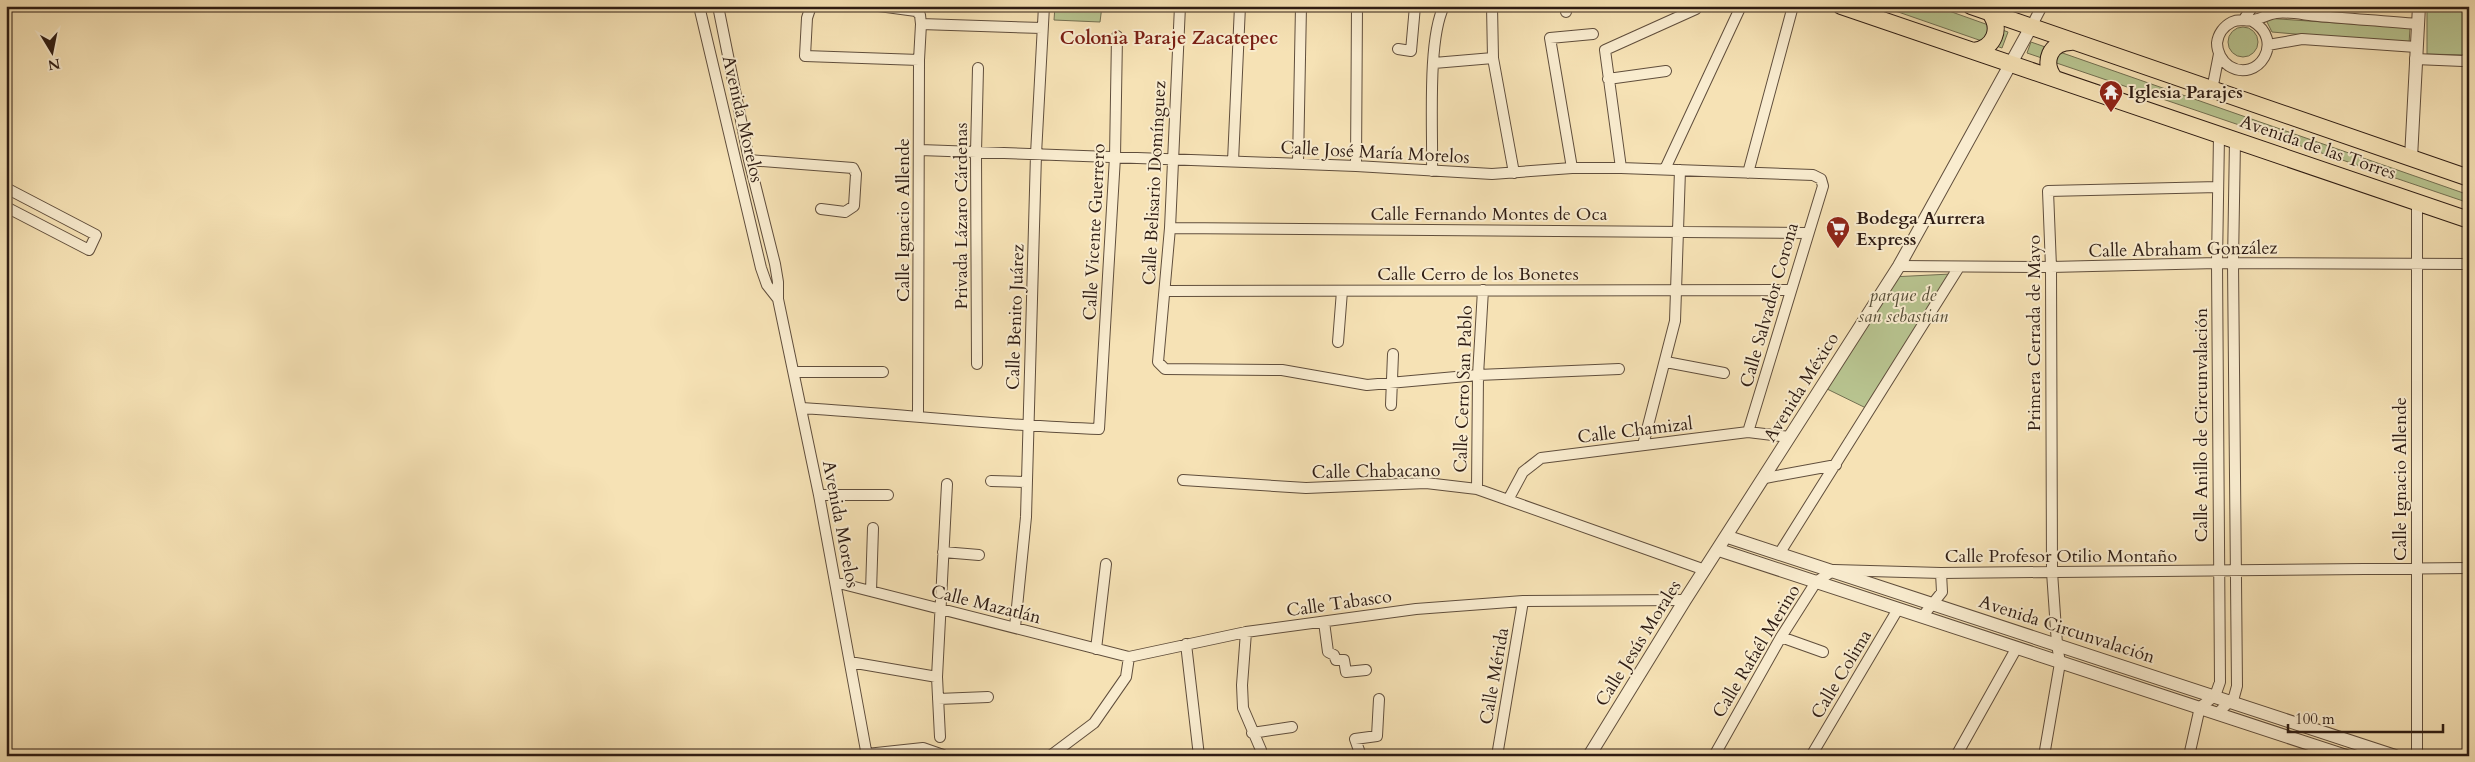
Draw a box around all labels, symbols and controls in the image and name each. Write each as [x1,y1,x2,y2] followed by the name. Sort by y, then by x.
[1060,25,1278,51] district label: Colonia Paraje Zacatepec
[28,28,78,78] north arrow
[716,53,769,185] street label: Avenida Morelos
[47,54,62,75] text: N
[2098,79,2124,113] temple icon: Iglesia Parajes
[1137,80,1172,286] street label: Calle Belisario Domínguez
[2128,80,2243,105] place label: Iglesia Parajes
[2236,109,2399,186] street label: Avenida de las Torres
[949,123,974,309] street label: Privada Lázaro Cárdenas
[1280,135,1470,170] street label: Calle José María Morelos
[891,138,916,302] street label: Calle Ignacio Allende
[1077,143,1112,321] street label: Calle Vicente Guerrero
[1371,202,1608,227] street label: Calle Fernando Montes de Oca
[1856,206,1985,252] place label: Bodega Aurrera Express
[1825,215,1851,249] supermarket icon: Bodega Aurrera Express
[1734,220,1805,391] street label: Calle Salvador Corona
[2022,235,2047,431] street label: Primera Cerrada de Mayo
[2088,235,2278,264] street label: Calle Abraham González
[1000,244,1031,391] street label: Calle Benito Juárez
[1377,262,1579,287] street label: Calle Cerro de los Bonetes
[1858,283,1948,329] park label: parque de san sebastian
[1448,305,1479,473] street label: Calle Cerro San Pablo
[2189,307,2214,542] street label: Calle Anillo de Circunvalación
[1758,328,1845,447] street label: Avenida México
[2388,397,2413,561] street label: Calle Ignacio Allende
[1576,411,1694,450] street label: Calle Chamizal
[816,458,865,590] street label: Avenida Morelos
[1312,458,1441,485] street label: Calle Chabacano
[1945,544,2177,569] street label: Calle Profesor Otilio Montaño
[1590,575,1687,711] street label: Calle Jesús Morales
[928,579,1044,630] street label: Calle Mazatlán
[1707,580,1806,723] street label: Calle Rafaél Merino
[1285,584,1394,623] street label: Calle Tabasco
[1976,589,2159,670] street label: Avenida Circunvalación
[1805,625,1878,723] street label: Calle Colima
[1474,626,1515,726] street label: Calle Mérida
[2288,702,2442,734] scale bar
[2295,709,2335,729] text: 100 m

